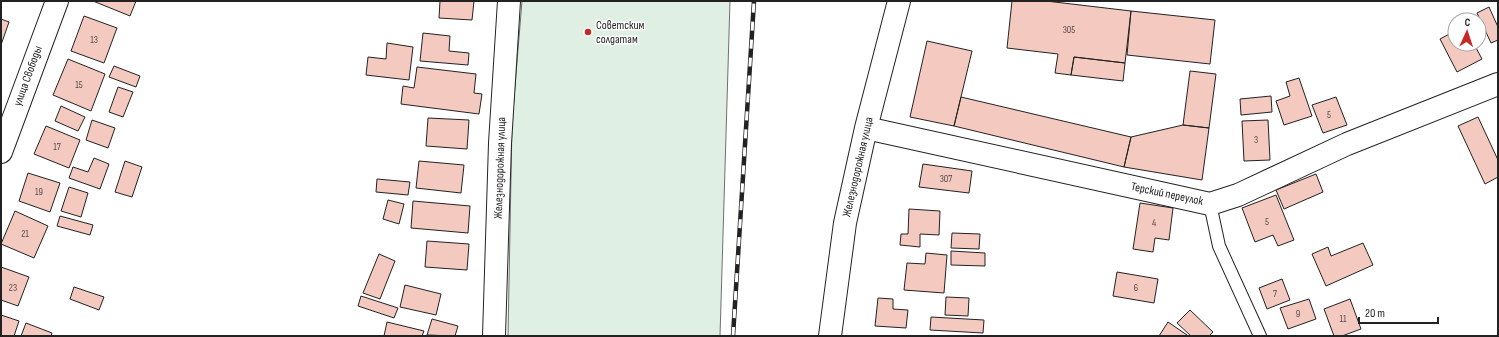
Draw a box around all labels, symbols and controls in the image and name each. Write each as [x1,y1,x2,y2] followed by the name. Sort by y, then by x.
[1447,12,1487,52] north arrow
[1464,16,1471,29] text: С
[596,18,645,47] place label: Советским солдатам
[1063,24,1075,36] house number: 305
[583,27,593,37] marker: Советским солдатам
[90,34,98,46] house number: 13
[10,44,46,108] street label: улица Свободы
[75,79,83,91] house number: 15
[1327,109,1331,121] house number: 5
[839,115,877,218] street label: Железнодорожная улица
[491,116,509,219] street label: Железнодорожная улица
[1254,134,1258,146] house number: 3
[53,141,61,153] house number: 17
[940,173,952,185] house number: 307
[1130,179,1205,209] street label: Терский переулок
[35,186,43,198] house number: 19
[1265,216,1269,228] house number: 5
[1152,217,1156,229] house number: 4
[21,228,29,240] house number: 21
[9,282,17,294] house number: 23
[1134,282,1138,294] house number: 6
[1273,288,1277,300] house number: 7
[1359,299,1438,325] scale bar
[1365,306,1385,321] text: 20 m
[1296,308,1300,320] house number: 9
[1340,313,1347,325] house number: 11

